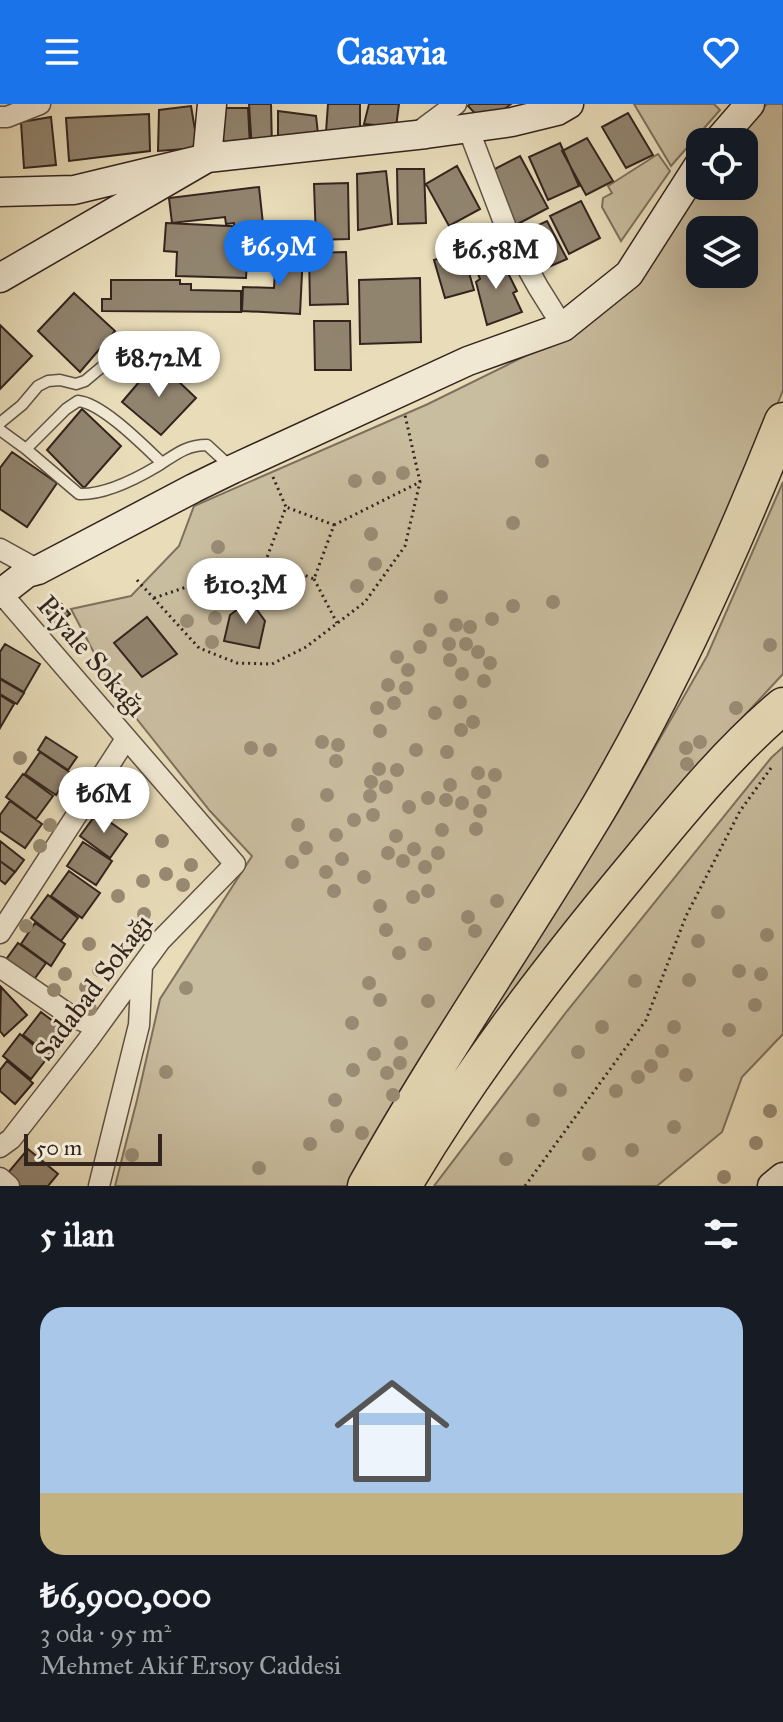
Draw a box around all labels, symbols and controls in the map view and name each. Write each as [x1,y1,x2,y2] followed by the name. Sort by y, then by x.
[40,30,84,74] icon: menu
[336,30,447,74] text: Casavia
[699,30,743,74] icon: heart
[686,128,758,288] map controls
[686,128,758,200] button: locate
[686,216,758,288] button: layers
[223,220,335,288] pin: ₺6.9M
[431,223,561,291] pin: ₺6.58M
[242,230,316,262] text: ₺6.9M
[453,233,539,265] text: ₺6.58M
[94,331,224,399] pin: ₺8.72M
[116,341,202,373] text: ₺8.72M
[181,558,311,626] pin: ₺10.3M
[205,568,287,600] text: ₺10.3M
[30,588,154,724] street label: Piyale Sokağı
[65,767,143,835] pin: ₺6M
[76,777,132,809] text: ₺6M
[26,906,160,1067] street label: Sadabad Sokağı
[24,1130,162,1166] scale bar
[36,1134,82,1161] text: 50 m
[699,1212,743,1256] icon: filters
[40,1214,114,1255] text: 5 ilan
[320,1359,464,1503] icon: home
[40,1575,211,1616] text: ₺6,900,000
[40,1617,171,1649] text: 3 oda · 95 m²
[40,1649,341,1681] text: Mehmet Akif Ersoy Caddesi

